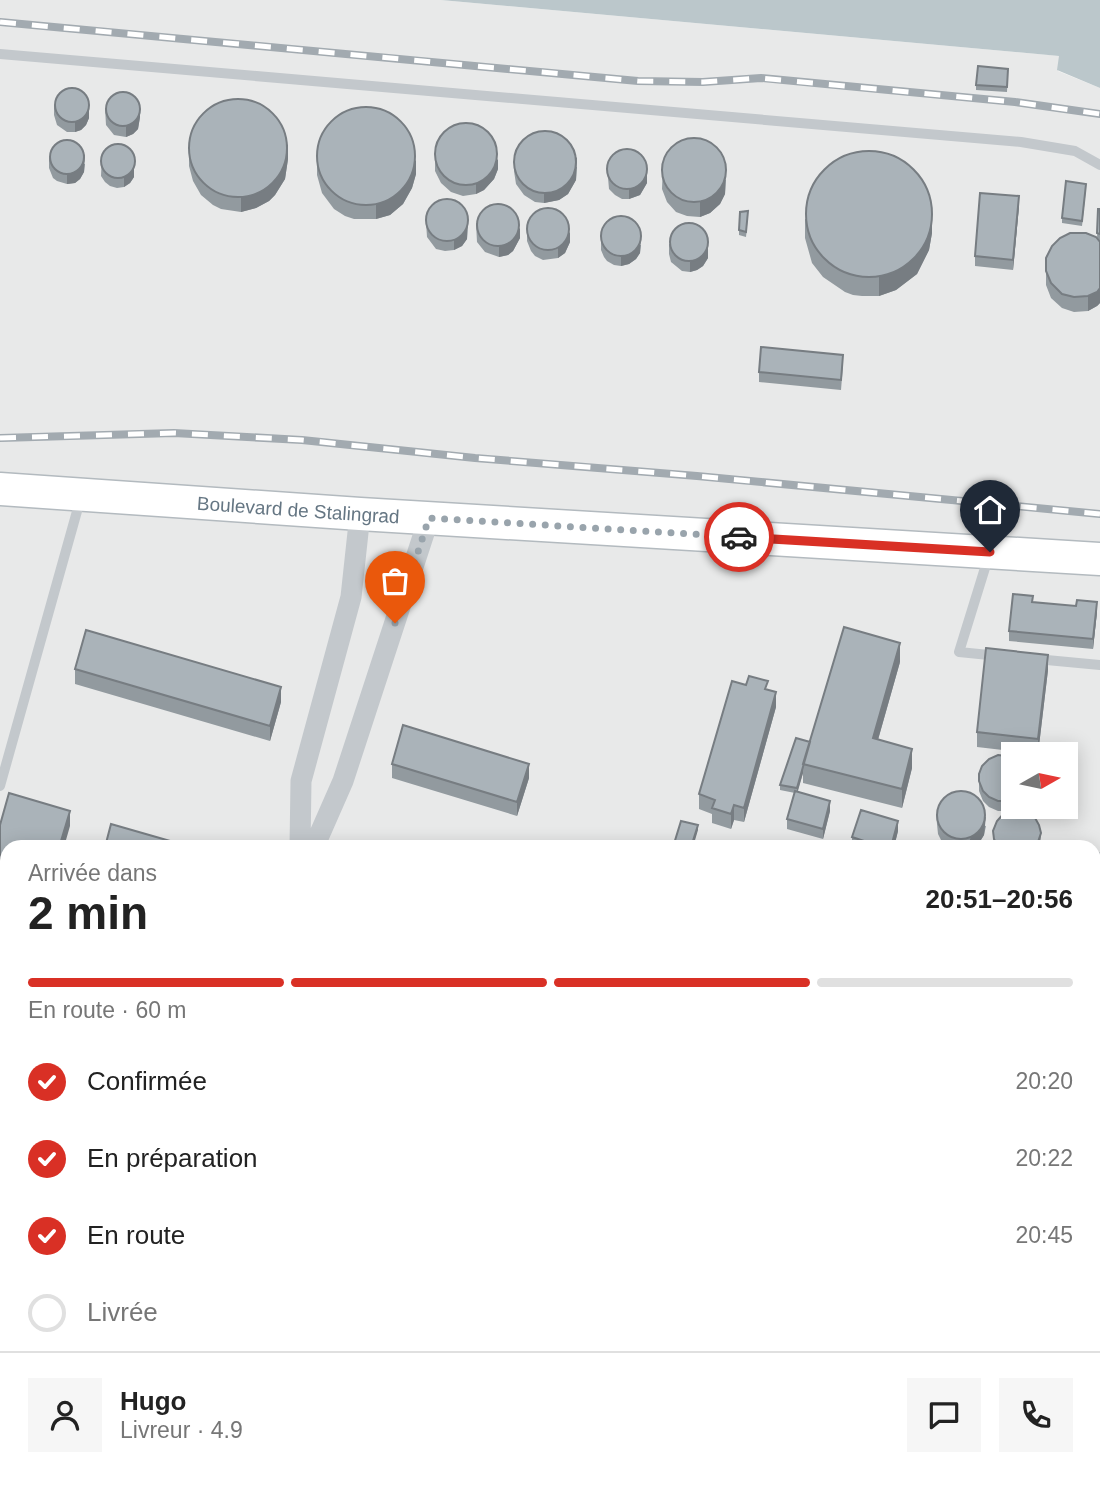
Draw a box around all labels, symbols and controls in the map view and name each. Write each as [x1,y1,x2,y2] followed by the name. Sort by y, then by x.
[960,480,1020,552] pin
[971,491,1009,529] icon: home
[196,492,400,527] street label: Boulevard de Stalingrad
[704,502,774,572] courier
[720,518,758,556] icon: car
[365,551,425,623] pin
[376,562,414,600] icon: bag
[1001,742,1078,819] north arrow
[1001,742,1078,819] map controls
[28,860,157,886] text: Arrivée dans
[926,884,1073,914] text: 20:51–20:56
[28,887,148,939] text: 2 min
[28,997,187,1023] text: En route · 60 m
[28,1063,66,1101] icon: check
[87,1066,207,1096] text: Confirmée
[1015,1068,1073,1094] text: 20:20
[28,1140,66,1178] icon: check
[87,1143,258,1173] text: En préparation
[1015,1145,1073,1171] text: 20:22
[28,1217,66,1255] icon: check
[87,1220,185,1250] text: En route
[1015,1222,1073,1248] text: 20:45
[87,1297,158,1327] text: Livrée
[28,1378,102,1452] button: person
[907,1378,981,1452] button: chat
[999,1378,1073,1452] button: phone
[120,1386,186,1416] text: Hugo
[120,1417,243,1443] text: Livreur · 4.9

